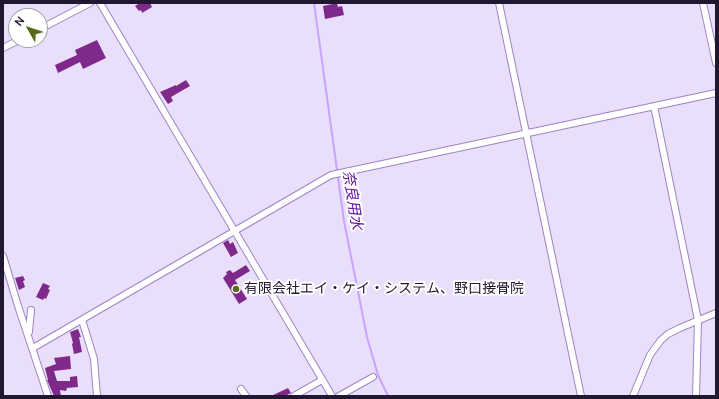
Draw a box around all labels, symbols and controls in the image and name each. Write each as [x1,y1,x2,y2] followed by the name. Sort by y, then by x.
[8,8,48,48] north arrow
[11,13,27,29] text: N
[338,169,366,231] water label: 奈良用水
[244,281,524,297] place label: 有限会社エイ・ケイ・システム、野口接骨院
[231,284,241,294] marker: 有限会社エイ・ケイ・システム、野口接骨院

